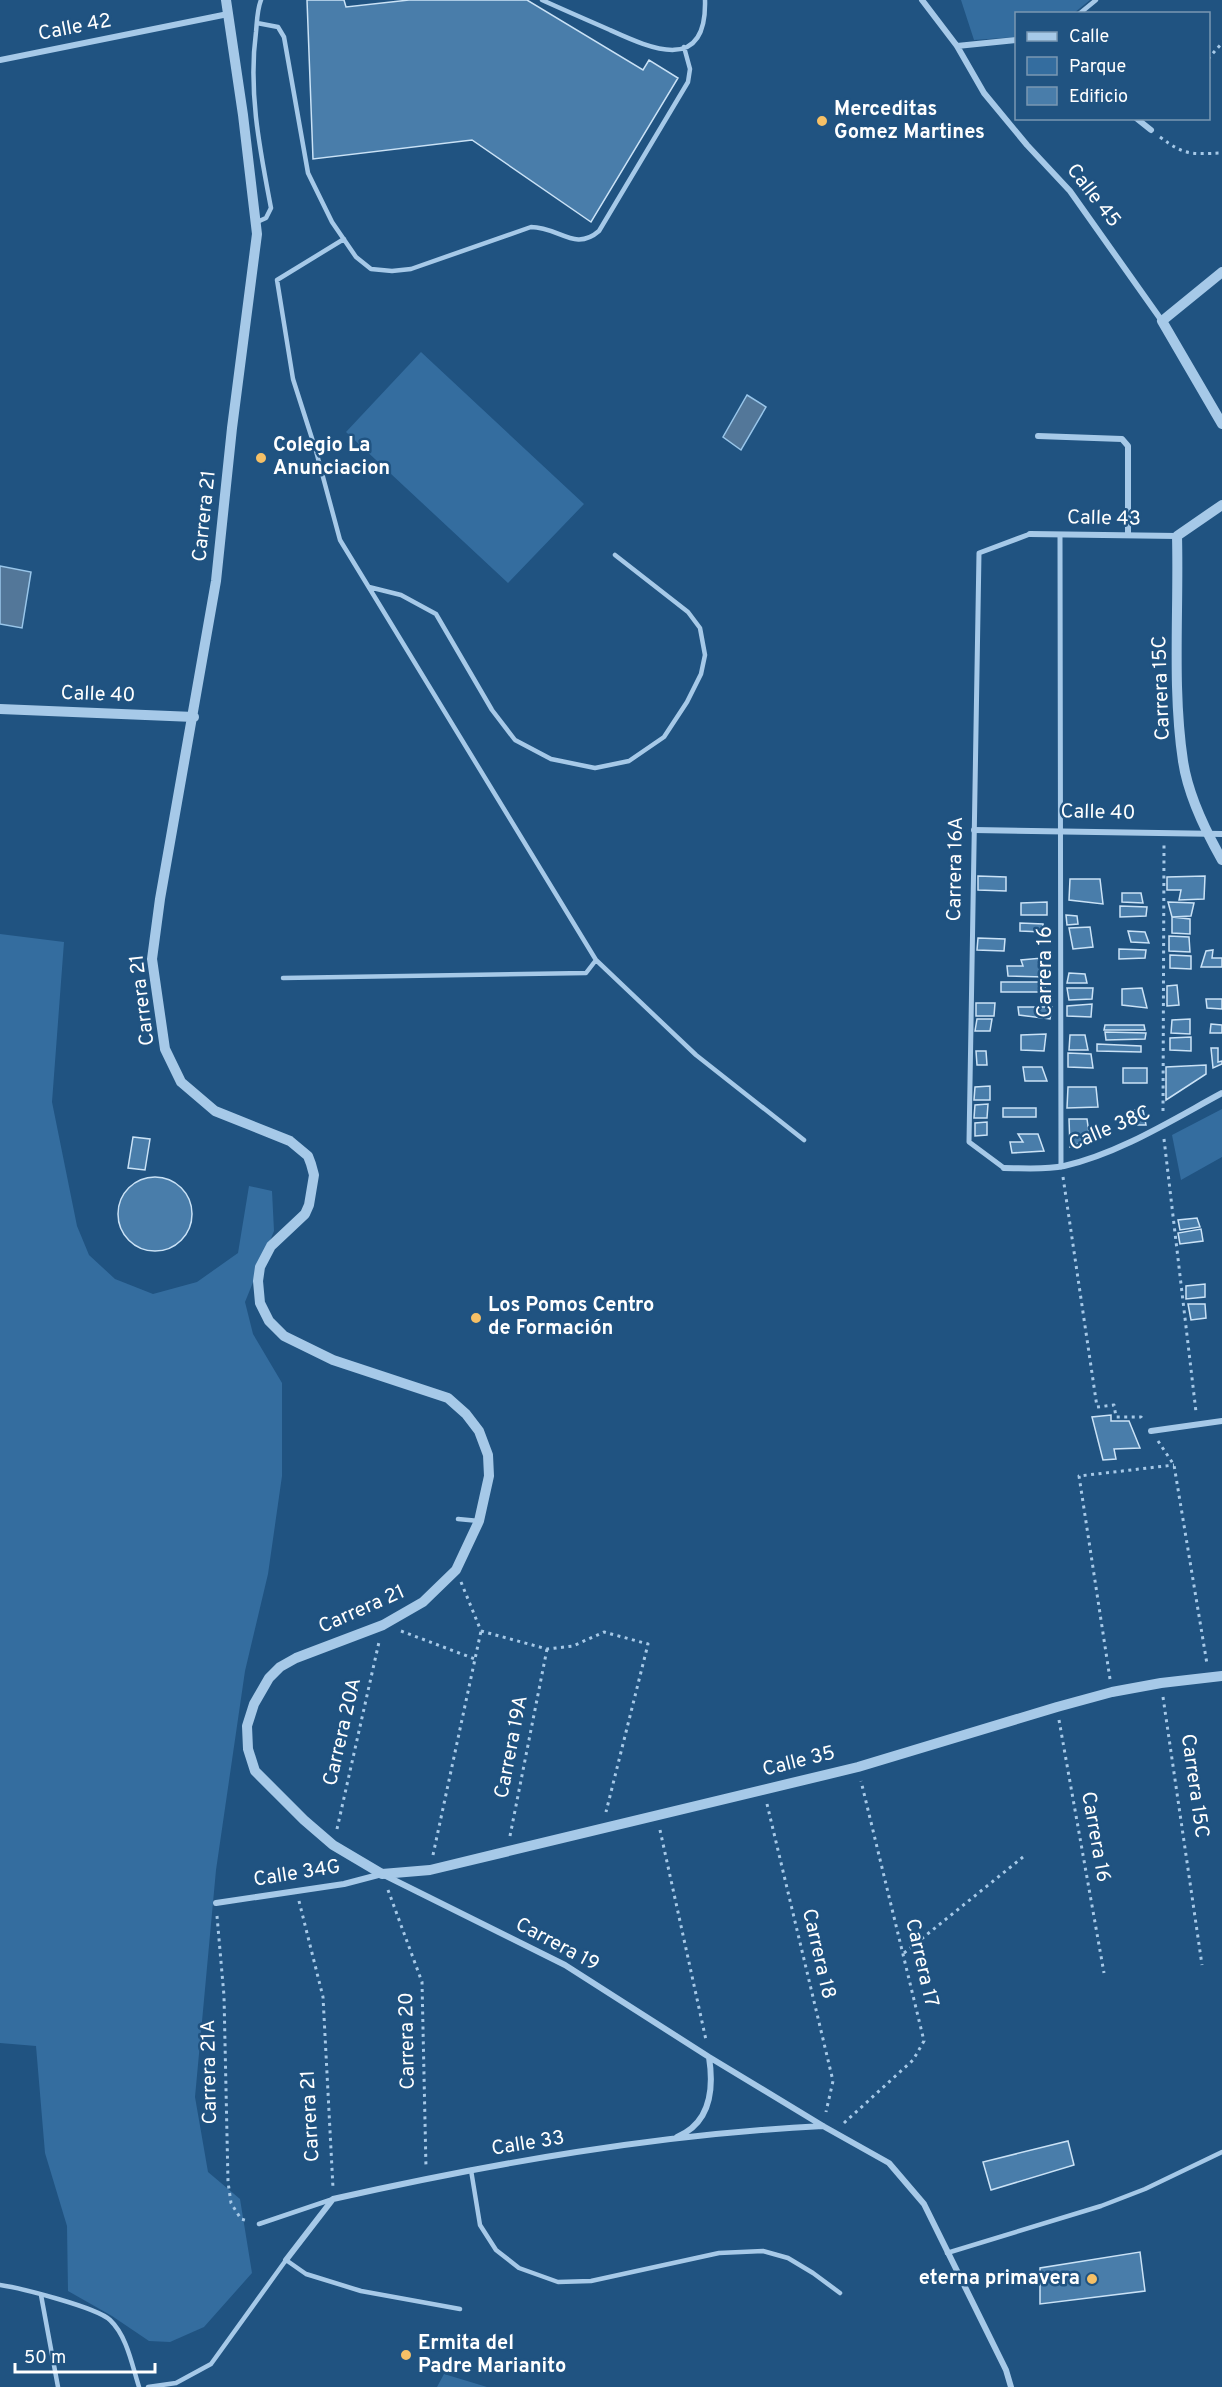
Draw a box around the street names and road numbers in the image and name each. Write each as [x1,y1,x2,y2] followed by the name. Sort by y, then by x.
[36,8,114,48] street label: Calle 42
[1060,159,1126,233] street label: Calle 45
[187,469,223,563] street label: Carrera 21
[1067,505,1141,533] street label: Calle 43
[1147,635,1177,741] street label: Carrera 15C
[60,681,136,709] street label: Calle 40
[1060,799,1136,827] street label: Calle 40
[942,816,970,922] street label: Carrera 16A
[1033,926,1059,1018] street label: Carrera 16
[124,953,162,1047] street label: Carrera 21
[1065,1100,1155,1158] street label: Calle 38C
[315,1579,409,1641] street label: Carrera 21
[318,1675,368,1789] street label: Carrera 20A
[489,1693,535,1801] street label: Carrera 19A
[1174,1732,1214,1840] street label: Carrera 15C
[760,1740,838,1784] street label: Calle 35
[1074,1790,1116,1884] street label: Carrera 16
[252,1854,342,1894] street label: Calle 34G
[795,1906,841,2002] street label: Carrera 18
[510,1912,604,1978] street label: Carrera 19
[898,1916,944,2010] street label: Carrera 17
[394,1992,422,2090] street label: Carrera 20
[196,2019,224,2125] street label: Carrera 21A
[296,2069,326,2163] street label: Carrera 21
[490,2125,566,2163] street label: Calle 33

